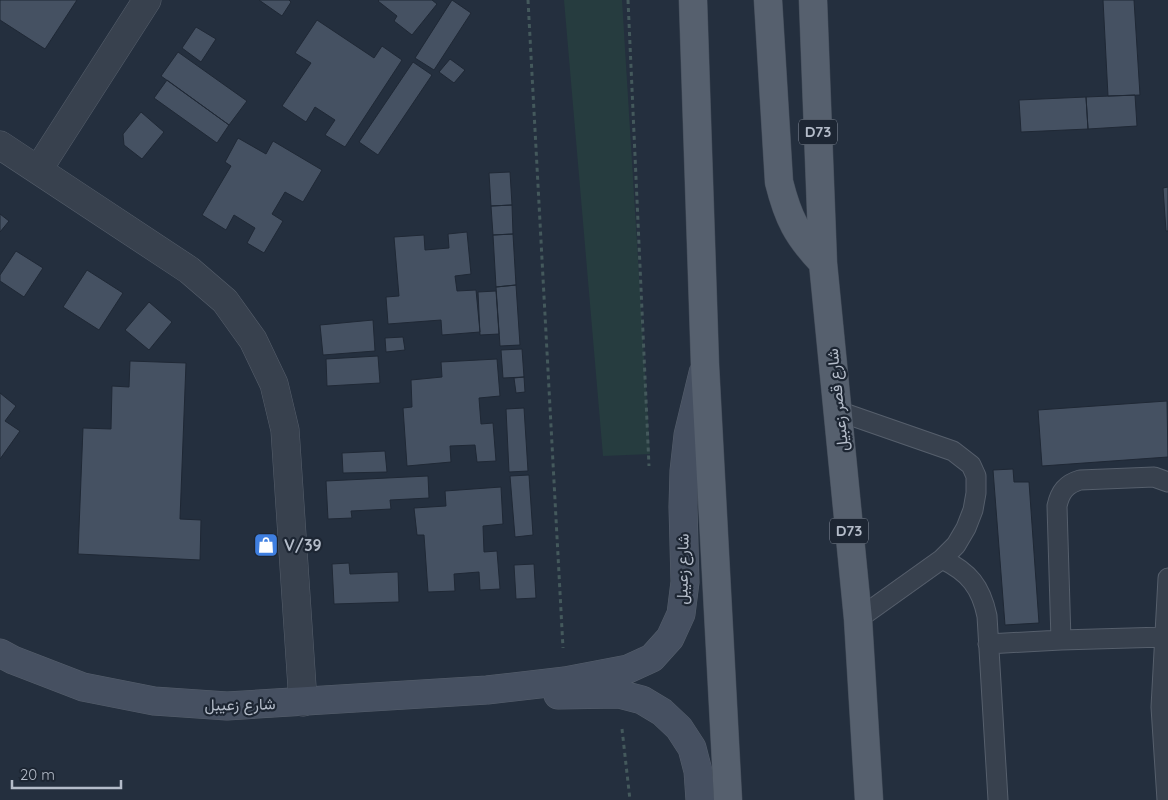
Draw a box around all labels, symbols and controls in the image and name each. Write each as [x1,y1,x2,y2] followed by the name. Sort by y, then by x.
[799,120,837,144] road number: D73
[822,347,854,452] street label: شارع قصر زعبيل
[830,518,868,544] road number: D73
[253,532,279,558] shop icon: V/39
[671,533,695,605] street label: شارع زعيبل
[284,535,322,555] place label: V/39
[204,693,276,717] street label: شارع زعيبل
[12,758,121,790] scale bar
[20,765,55,784] text: 20 m

